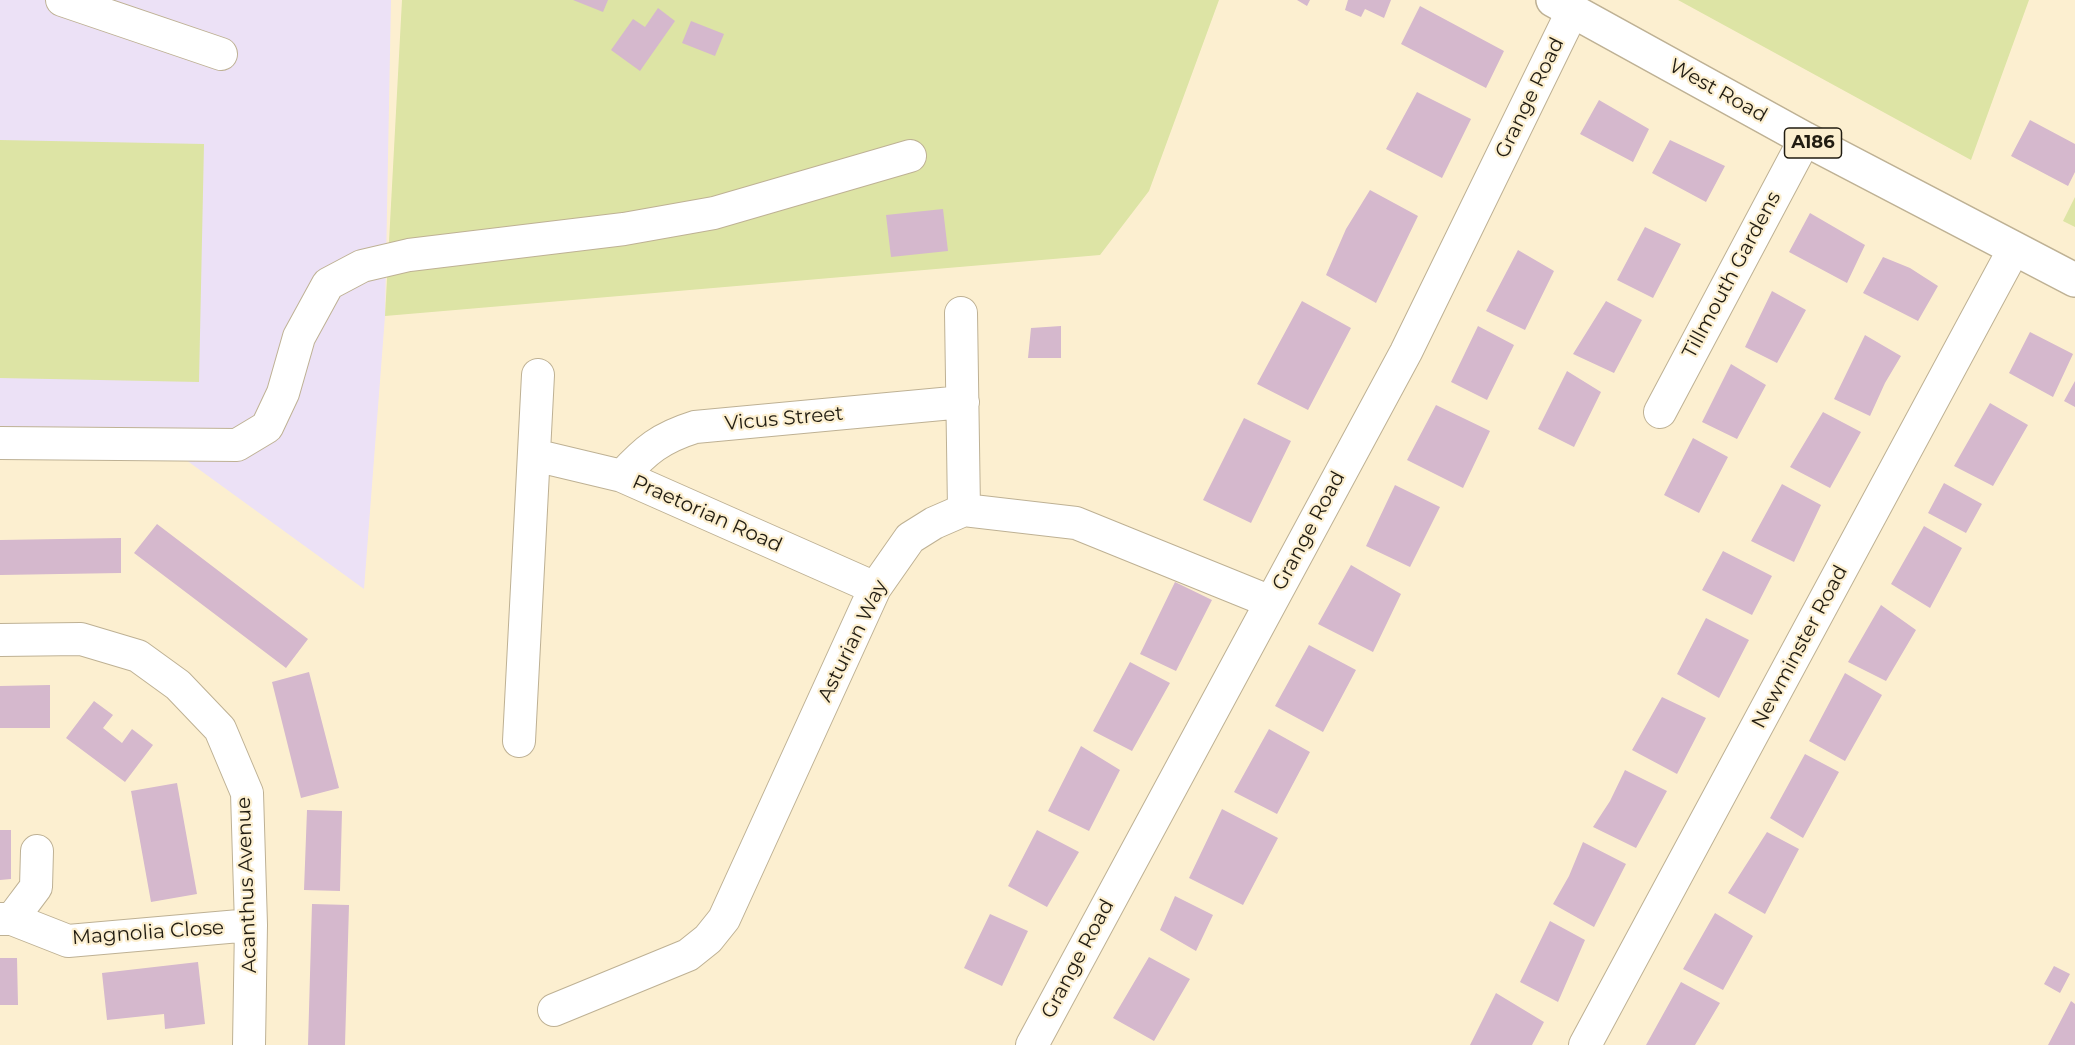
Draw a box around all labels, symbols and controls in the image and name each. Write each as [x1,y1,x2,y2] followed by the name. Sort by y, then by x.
[1490,34,1570,162] street label: Grange Road
[1665,54,1771,128] street label: West Road
[1784,128,1842,158] road number: A186
[1678,187,1786,363] street label: Tillmouth Gardens
[724,402,844,436] street label: Vicus Street
[1268,467,1350,595] street label: Grange Road
[628,470,786,558] street label: Praetorian Road
[1747,561,1853,733] street label: Newminster Road
[813,576,893,706] street label: Asturian Way
[232,796,262,974] street label: Acanthus Avenue
[1037,895,1119,1023] street label: Grange Road
[71,916,225,950] street label: Magnolia Close

